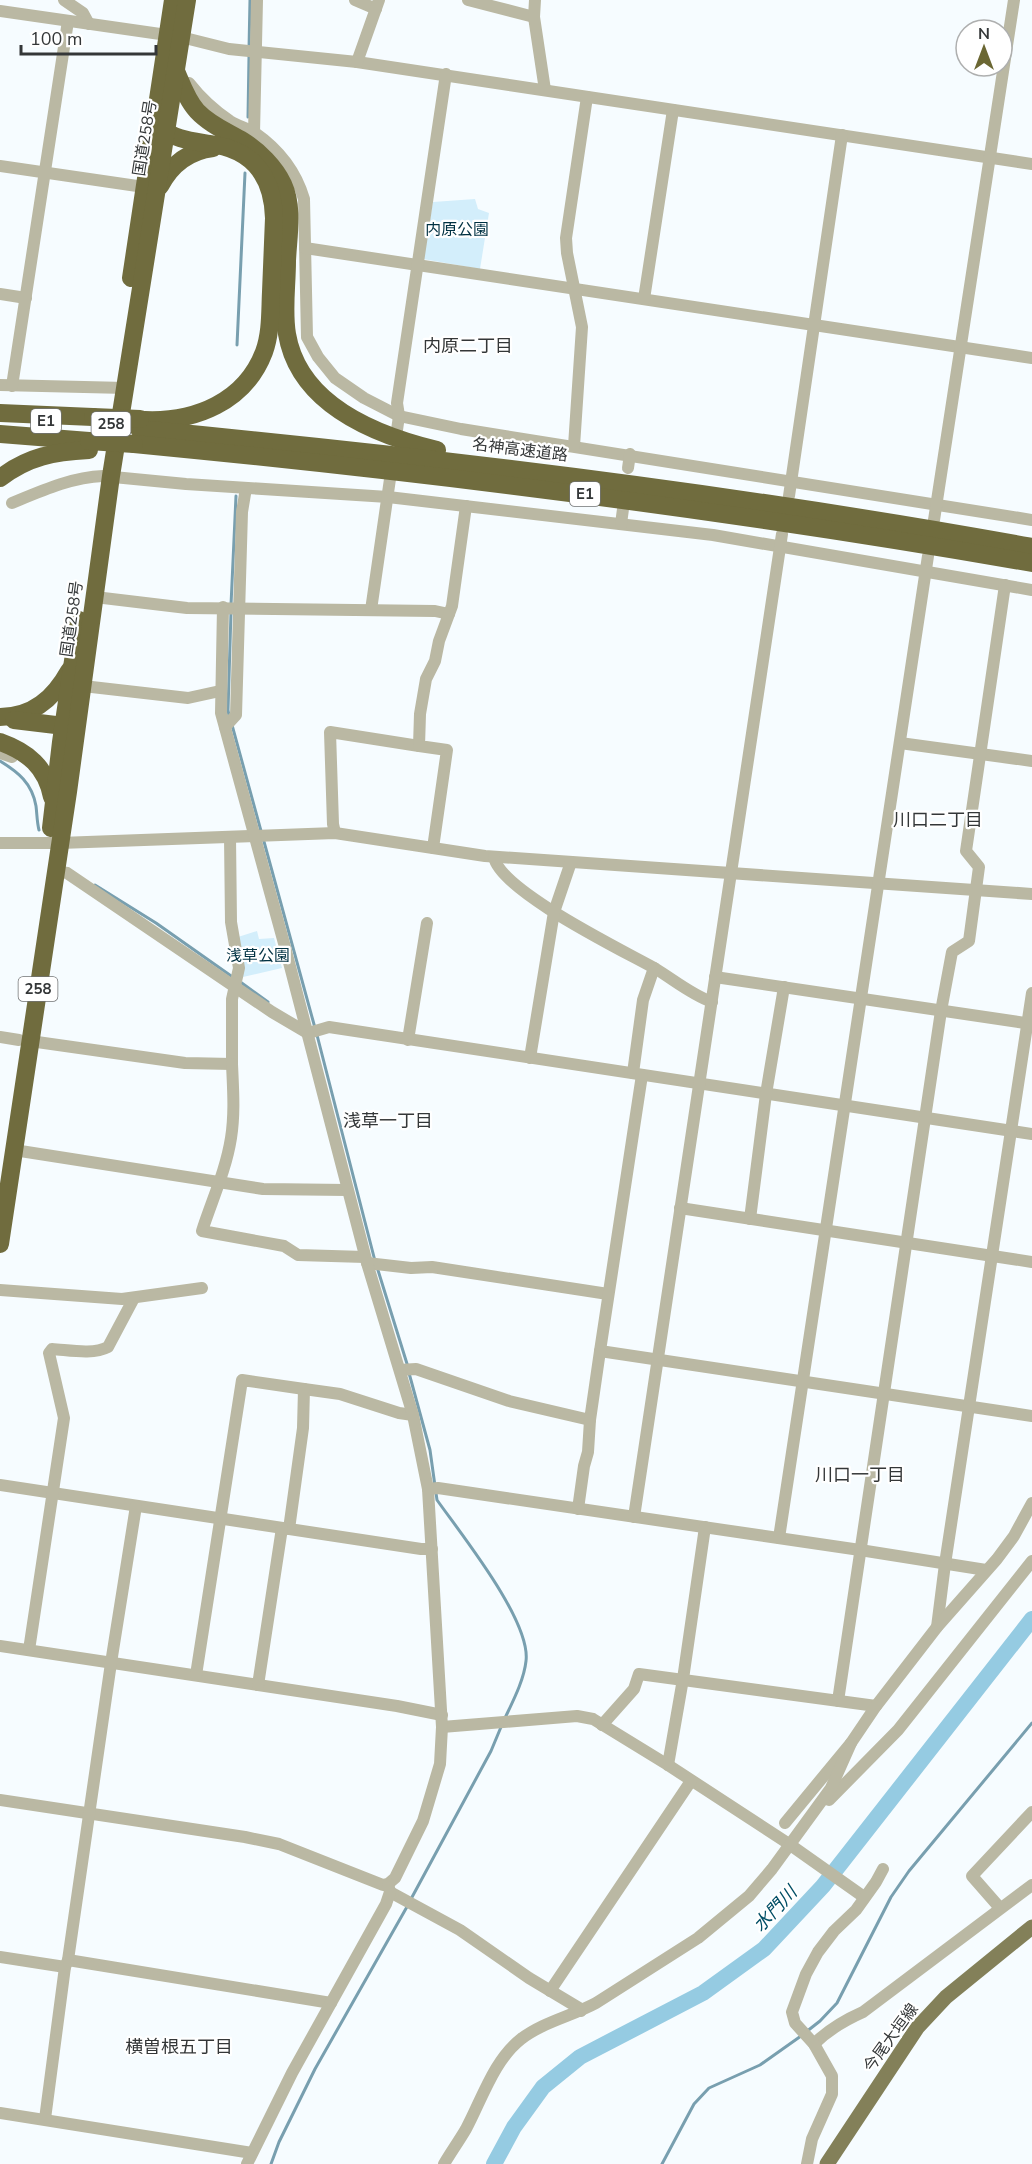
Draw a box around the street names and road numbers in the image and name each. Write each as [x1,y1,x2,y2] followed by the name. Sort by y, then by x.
[128,98,162,178] street label: 国道258号
[31,409,61,433] road number: E1
[92,412,130,436] road number: 258
[471,433,569,467] street label: 名神高速道路
[570,482,600,506] road number: E1
[56,579,88,659] street label: 国道258号
[18,977,57,1001] road number: 258
[859,1999,923,2077] street label: 今尾大垣線

